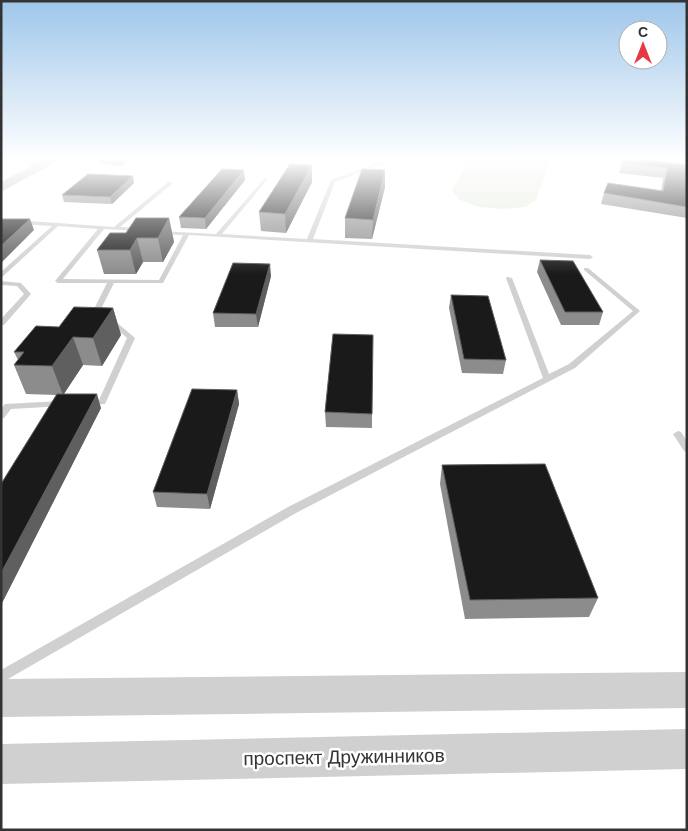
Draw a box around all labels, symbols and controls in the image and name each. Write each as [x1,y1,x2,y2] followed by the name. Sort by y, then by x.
[618,20,668,70] north arrow
[638,24,648,40] text: С
[243,745,445,769] street label: проспект Дружинников

